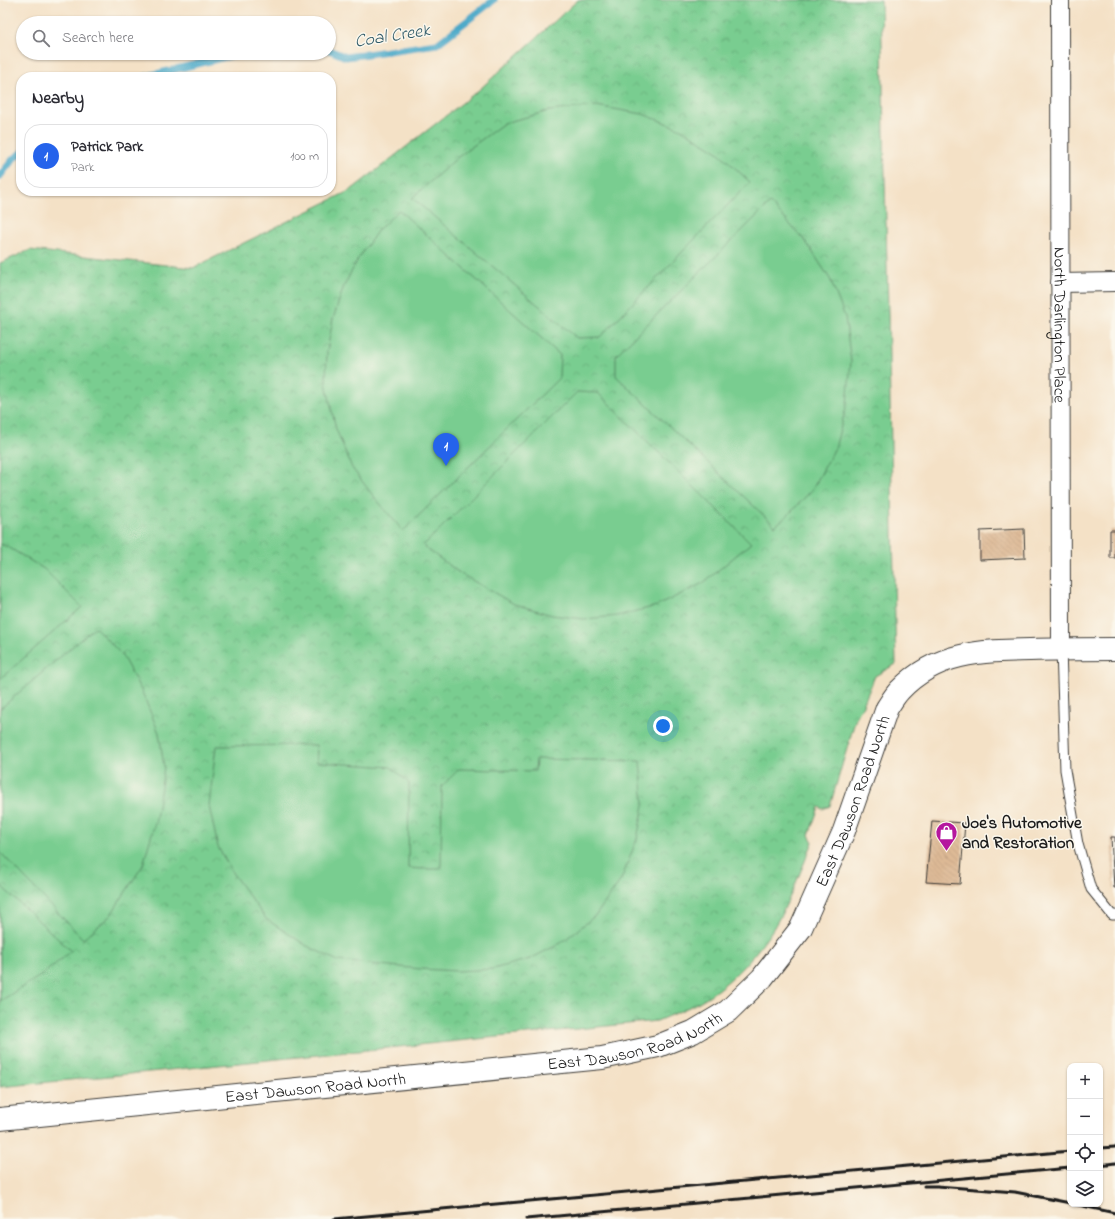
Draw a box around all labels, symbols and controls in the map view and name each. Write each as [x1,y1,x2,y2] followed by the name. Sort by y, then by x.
[16,16,336,60] search box
[353,18,433,56] water label: Coal Creek
[30,27,52,49] icon: search
[62,27,134,49] text: Search here
[32,86,84,111] text: Nearby
[71,136,143,158] text: Patrick Park
[44,147,48,166] text: 1
[290,147,319,166] text: 100 m
[71,158,95,177] text: Park
[1045,247,1072,403] street label: North Darlington Place
[433,433,459,466] pin: 1
[810,712,898,891] street label: East Dawson Road North
[653,716,673,736] your location
[962,811,1083,856] place label: Joe's Automotive and Restoration
[933,819,959,852] shop icon: Joe's Automotive and Restoration
[546,1006,727,1077] street label: East Dawson Road North
[1067,1063,1103,1207] map controls
[1067,1063,1103,1099] button: +
[224,1067,407,1110] street label: East Dawson Road North
[1067,1099,1103,1135] button: −
[1067,1135,1103,1171] button: locate
[1067,1171,1103,1207] button: layers

